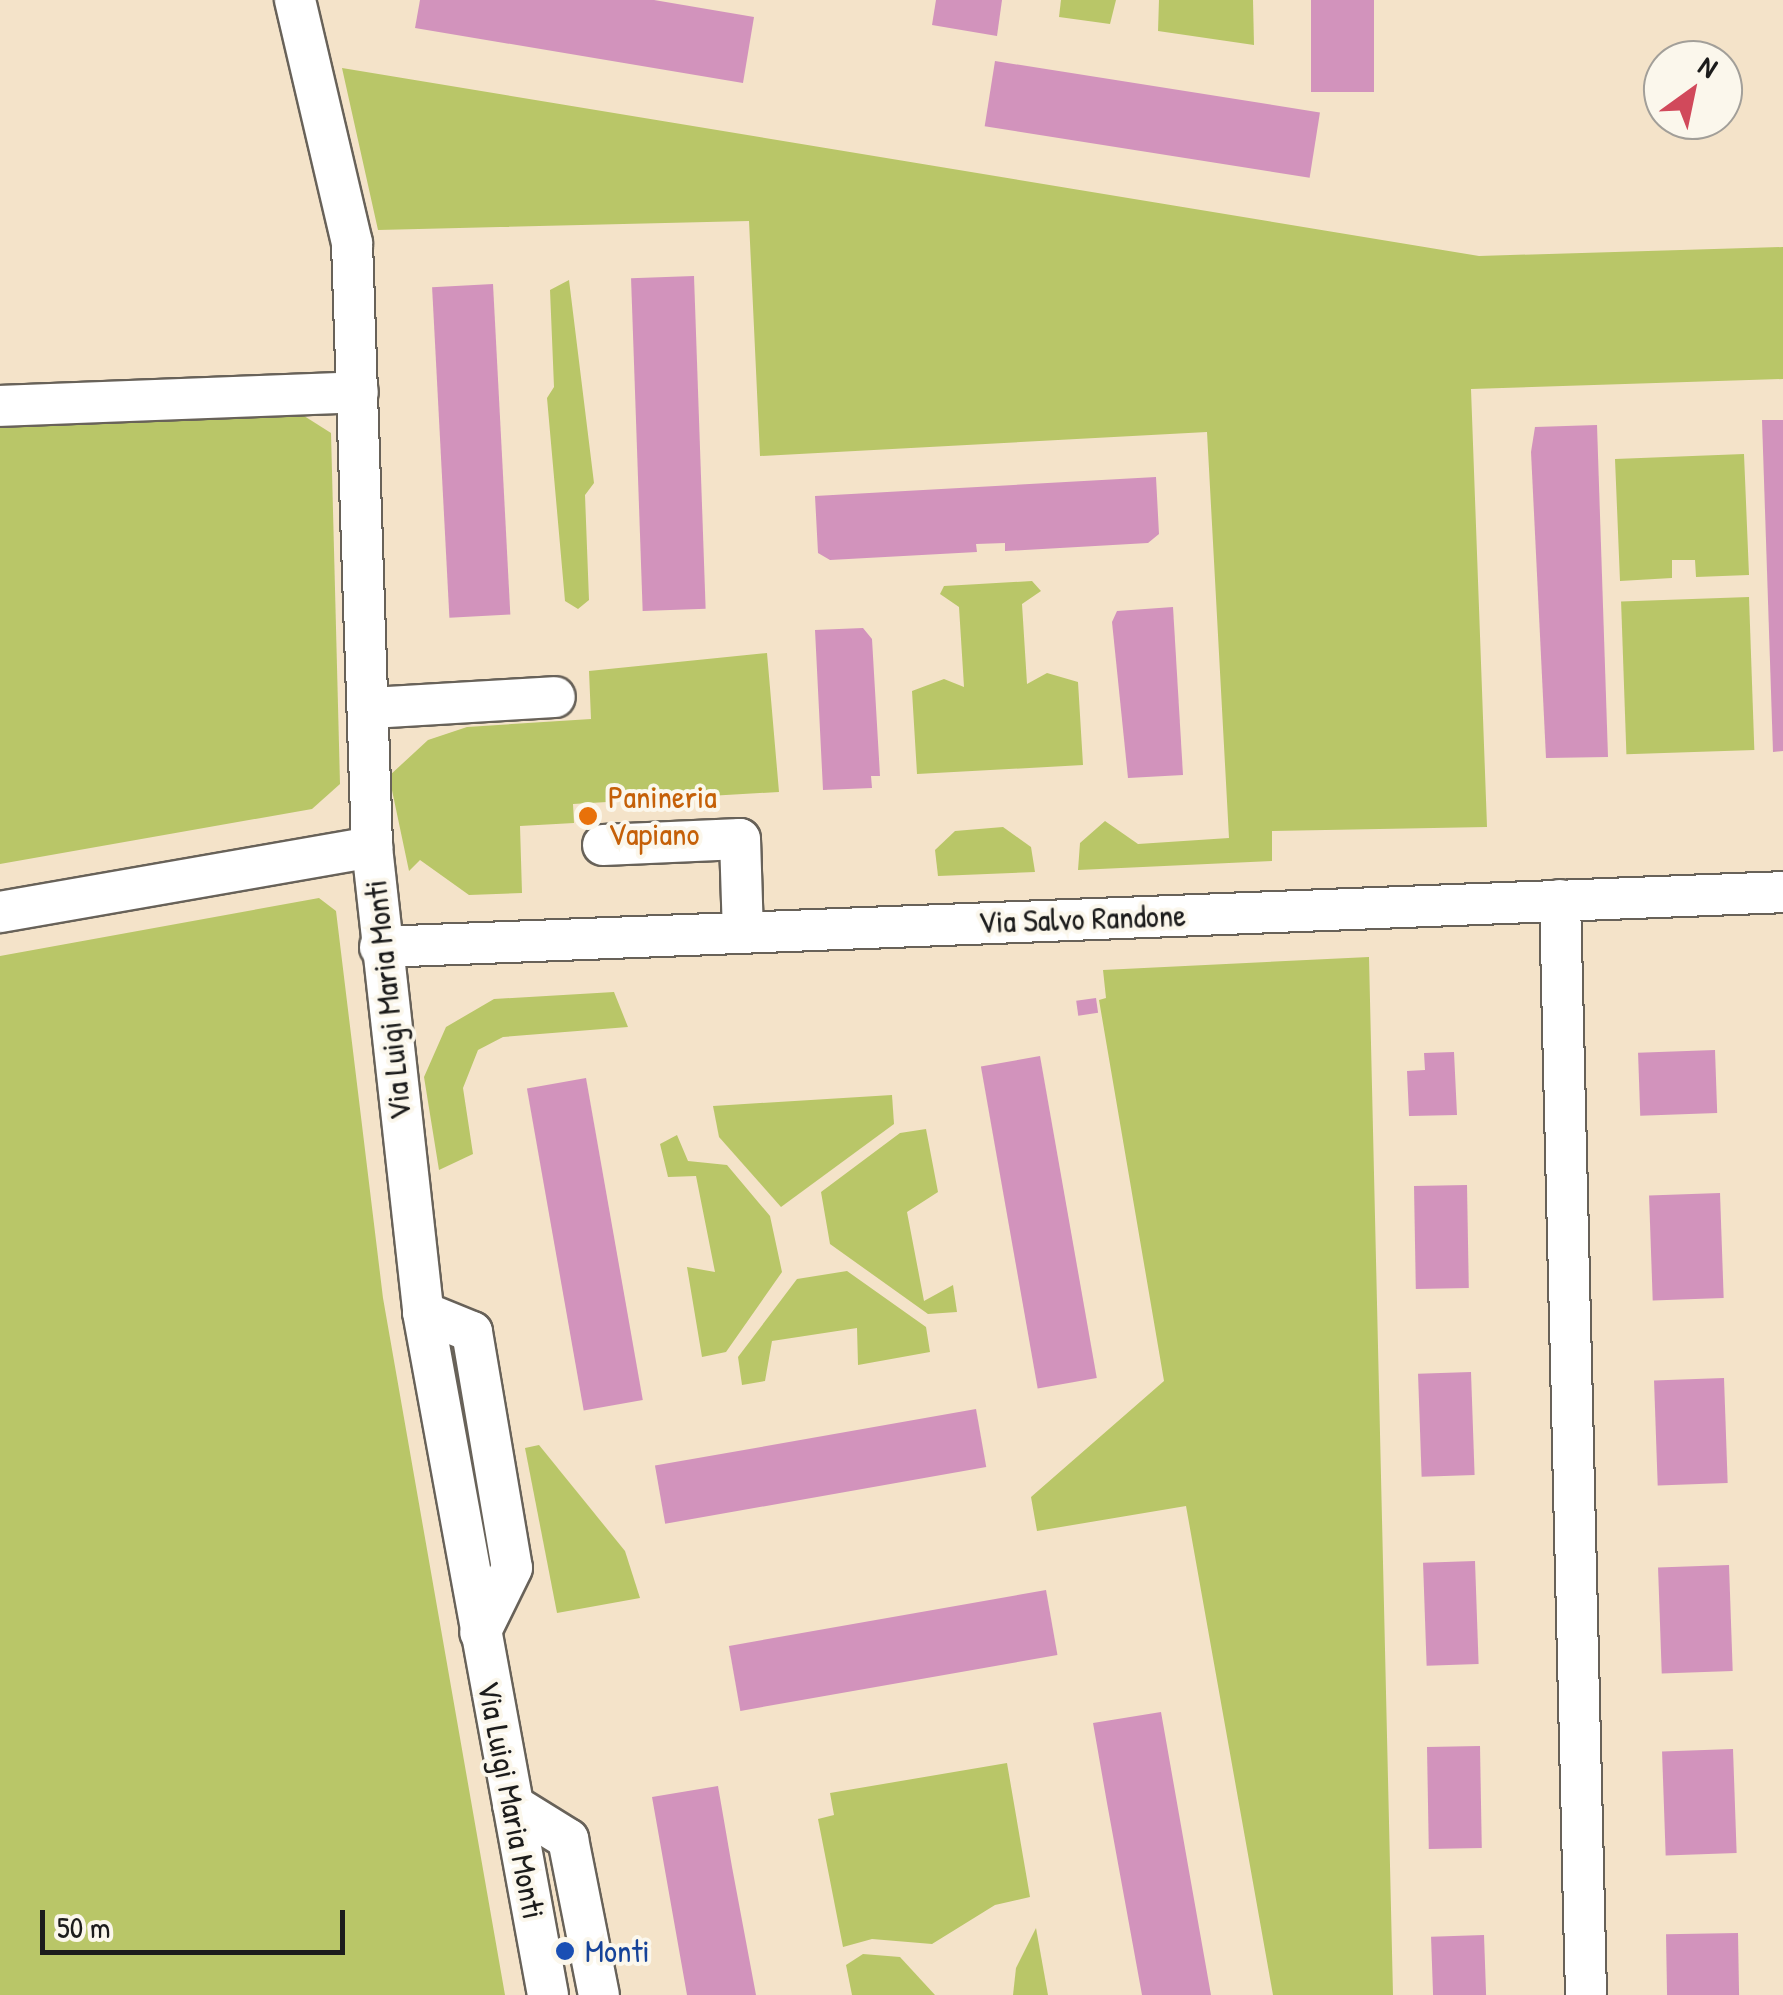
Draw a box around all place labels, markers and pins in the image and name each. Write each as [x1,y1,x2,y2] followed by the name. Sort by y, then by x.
[608,779,717,854] place label: Panineria Vapiano
[577,805,599,827] marker: Panineria Vapiano
[585,1932,650,1970] place label: Monti
[554,1940,576,1962] marker: Monti

